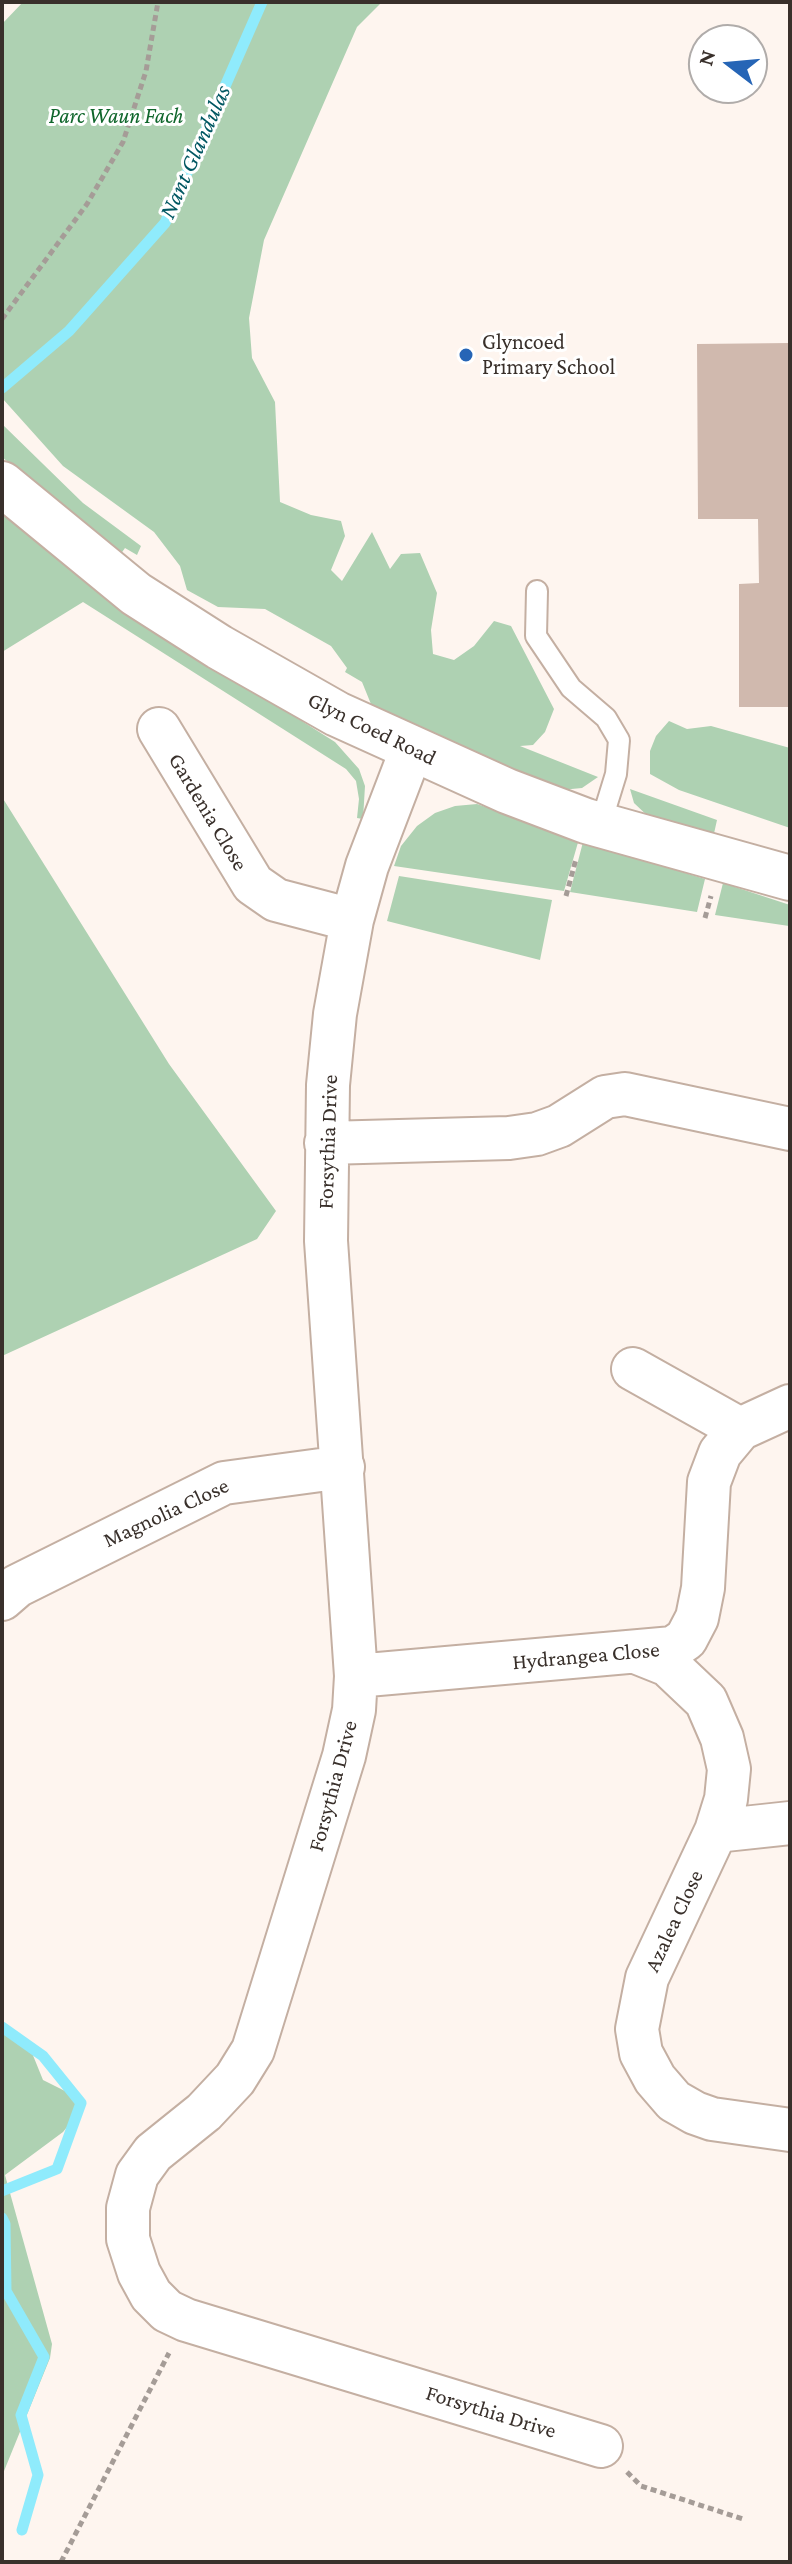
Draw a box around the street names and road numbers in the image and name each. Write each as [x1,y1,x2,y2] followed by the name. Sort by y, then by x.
[303,687,441,771] street label: Glyn Coed Road
[163,748,253,876] street label: Gardenia Close
[312,1074,344,1210] street label: Forsythia Drive
[99,1472,233,1554] street label: Magnolia Close
[511,1636,661,1676] street label: Hydrangea Close
[303,1718,363,1854] street label: Forsythia Drive
[639,1866,709,1976] street label: Azalea Close
[423,2380,559,2444] street label: Forsythia Drive

